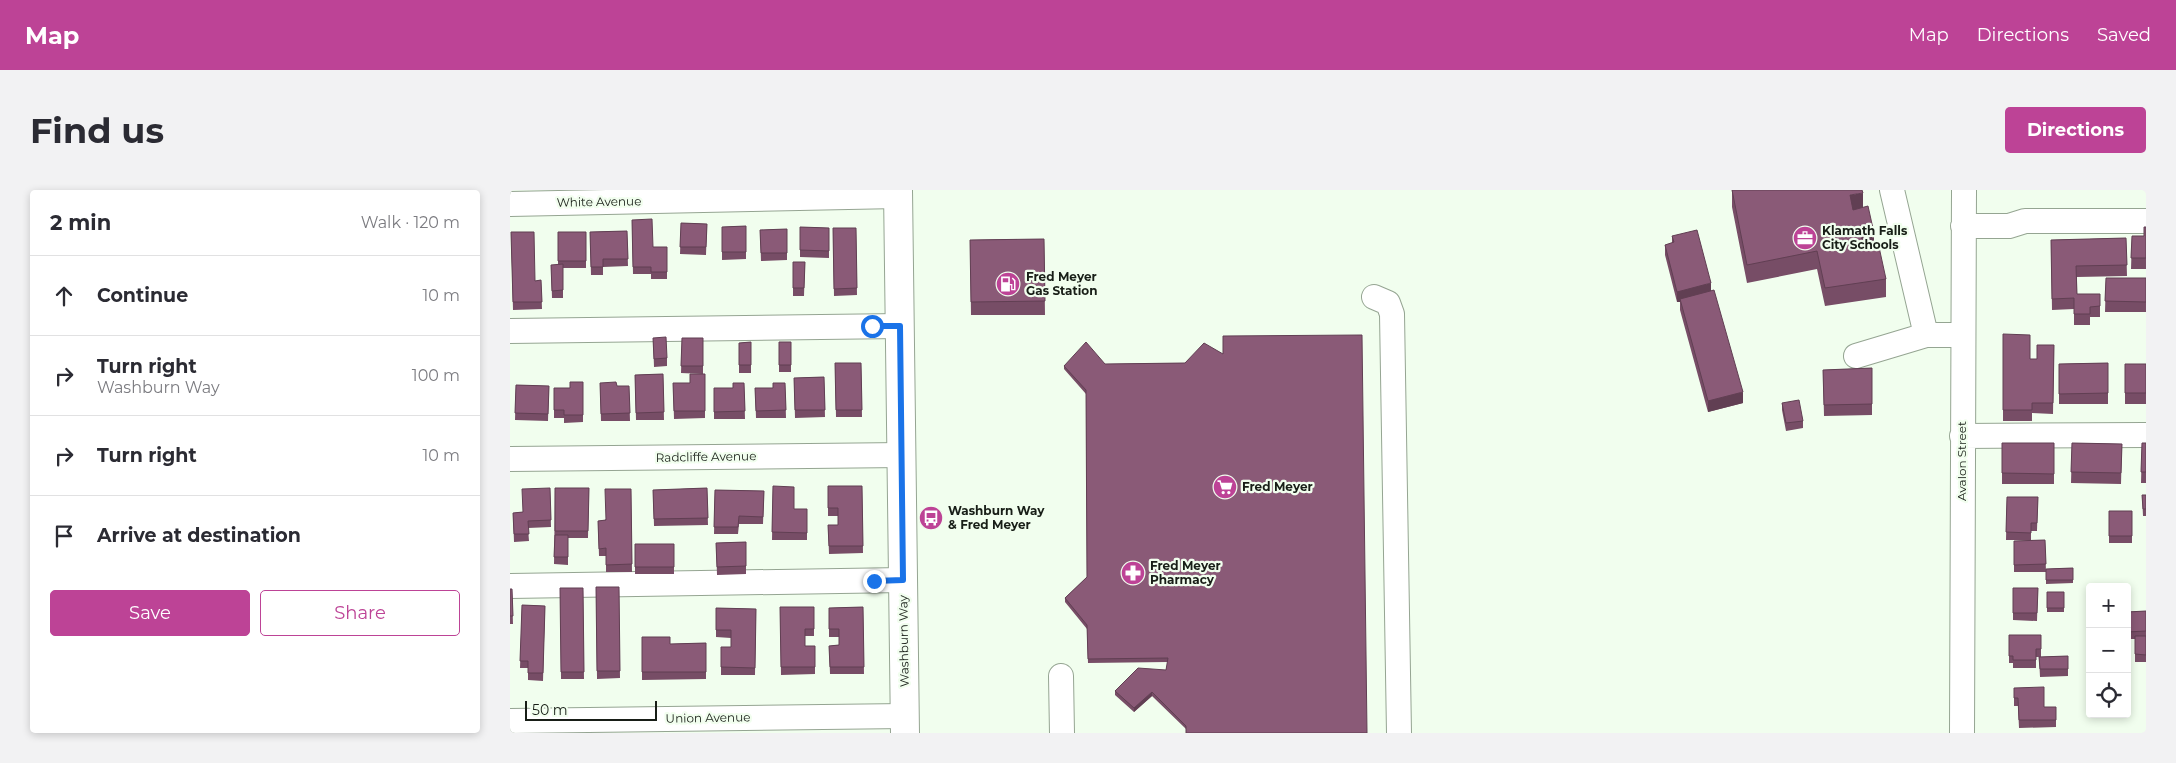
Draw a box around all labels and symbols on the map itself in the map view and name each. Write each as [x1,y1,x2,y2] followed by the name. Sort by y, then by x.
[557,193,641,210] street label: White Avenue
[1822,223,1908,252] place label: Klamath Falls City Schools
[1792,225,1818,251] office icon: Klamath Falls City Schools
[1026,269,1097,298] place label: Fred Meyer Gas Station
[995,271,1021,297] fuel station icon: Fred Meyer Gas Station
[861,315,884,338] route start
[1954,421,1969,501] street label: Avalon Street
[656,448,756,465] street label: Radcliffe Avenue
[1212,474,1238,500] supermarket icon: Fred Meyer
[1242,479,1313,494] place label: Fred Meyer
[948,503,1045,532] place label: Washburn Way & Fred Meyer
[918,505,944,531] bus stop icon: Washburn Way & Fred Meyer
[1150,558,1221,587] place label: Fred Meyer Pharmacy
[1120,560,1146,586] pharmacy icon: Fred Meyer Pharmacy
[863,570,886,593] route end
[895,594,912,687] street label: Washburn Way
[525,698,658,721] scale bar
[665,709,751,726] street label: Union Avenue

